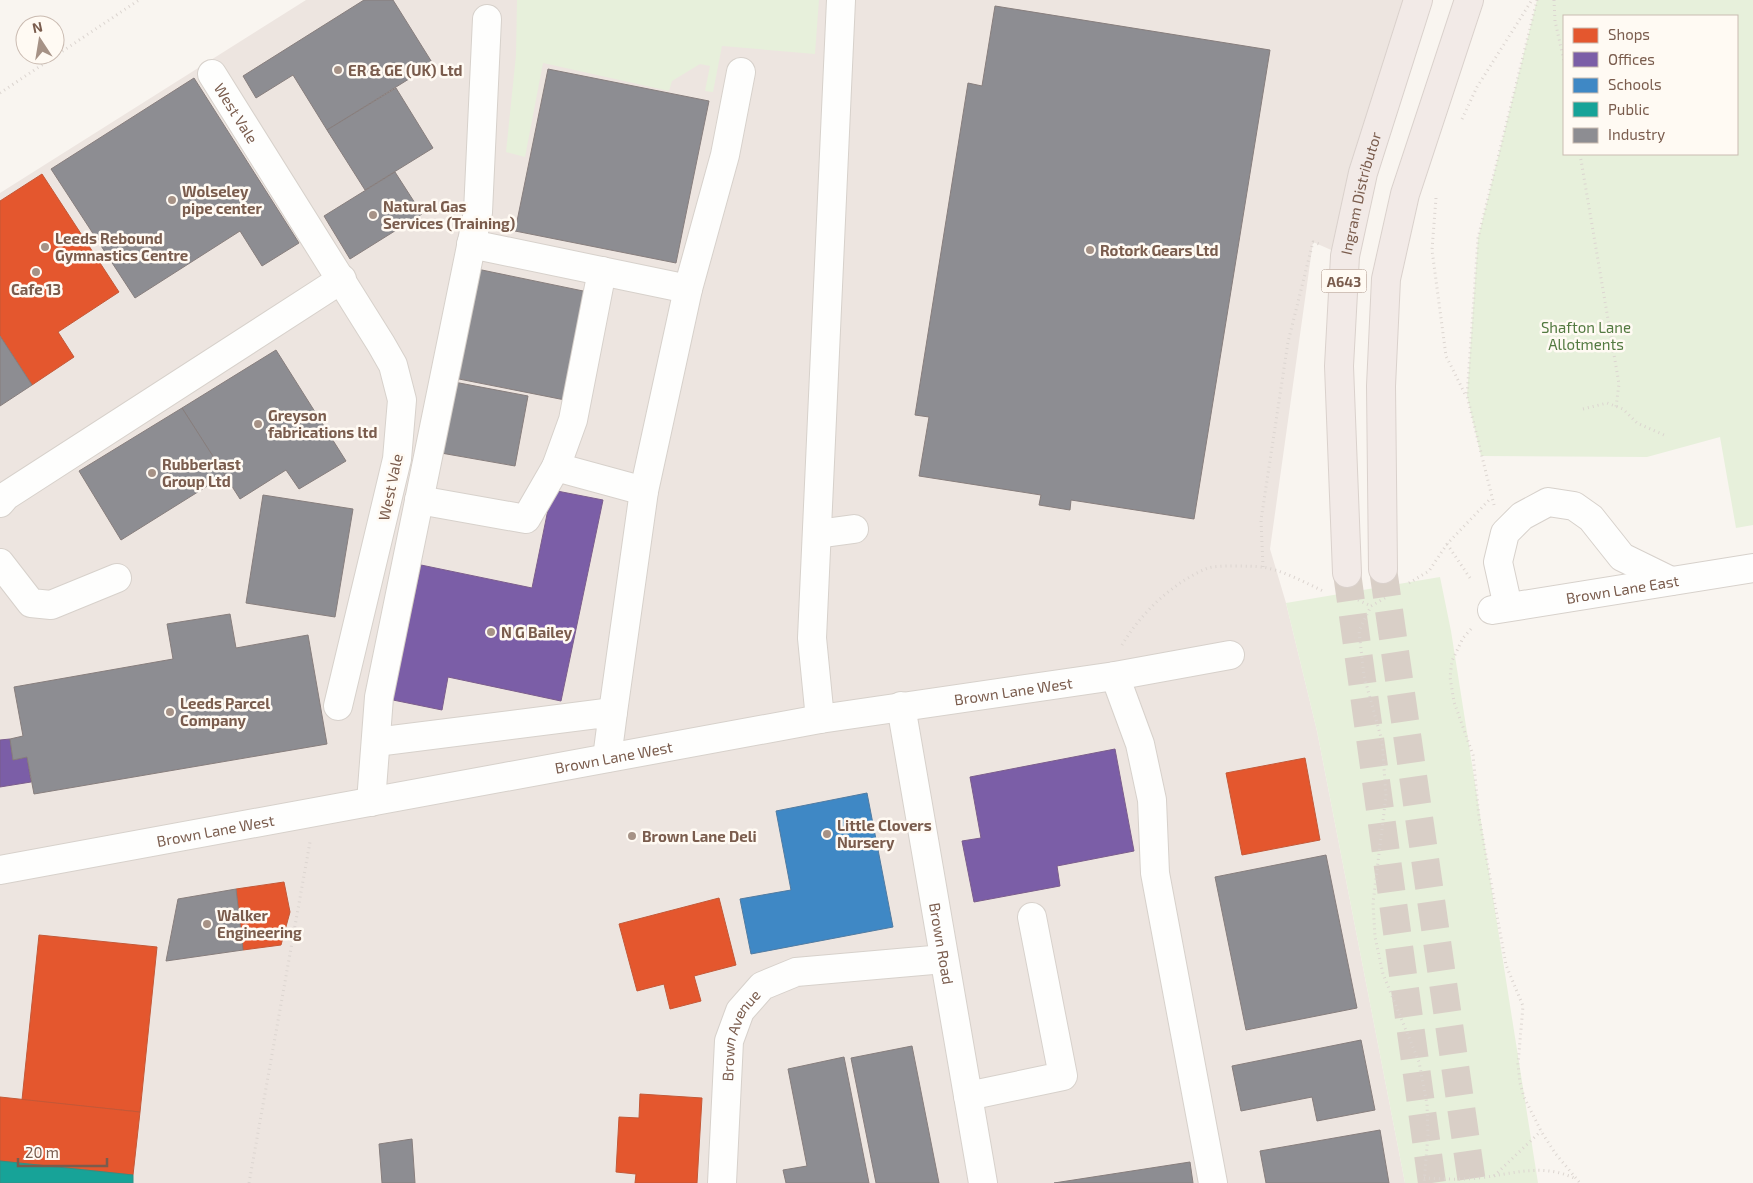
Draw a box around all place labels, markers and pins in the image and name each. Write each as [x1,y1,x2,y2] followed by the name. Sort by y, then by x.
[348,61,463,79] place label: ER & GE (UK) Ltd
[332,64,344,76] marker: ER & GE (UK) Ltd
[182,182,262,217] place label: Wolseley pipe center
[166,194,178,206] marker: Wolseley pipe center
[383,197,515,232] place label: Natural Gas Services (Training)
[367,209,379,221] marker: Natural Gas Services (Training)
[55,229,188,265] place label: Leeds Rebound Gymnastics Centre
[39,241,51,253] marker: Leeds Rebound Gymnastics Centre
[1100,241,1219,259] place label: Rotork Gears Ltd
[1084,244,1096,256] marker: Rotork Gears Ltd
[30,266,42,278] marker: Cafe 13
[11,280,61,298] place label: Cafe 13
[268,406,377,441] place label: Greyson fabrications ltd
[252,418,264,430] marker: Greyson fabrications ltd
[162,455,241,490] place label: Rubberlast Group Ltd
[146,467,158,479] marker: Rubberlast Group Ltd
[501,623,573,642] place label: N G Bailey
[485,626,497,638] marker: N G Bailey
[180,694,270,730] place label: Leeds Parcel Company
[164,706,176,718] marker: Leeds Parcel Company
[837,816,932,852] place label: Little Clovers Nursery
[642,827,757,845] place label: Brown Lane Deli
[821,828,833,840] marker: Little Clovers Nursery
[626,830,638,842] marker: Brown Lane Deli
[217,906,302,941] place label: Walker Engineering
[201,918,213,930] marker: Walker Engineering

